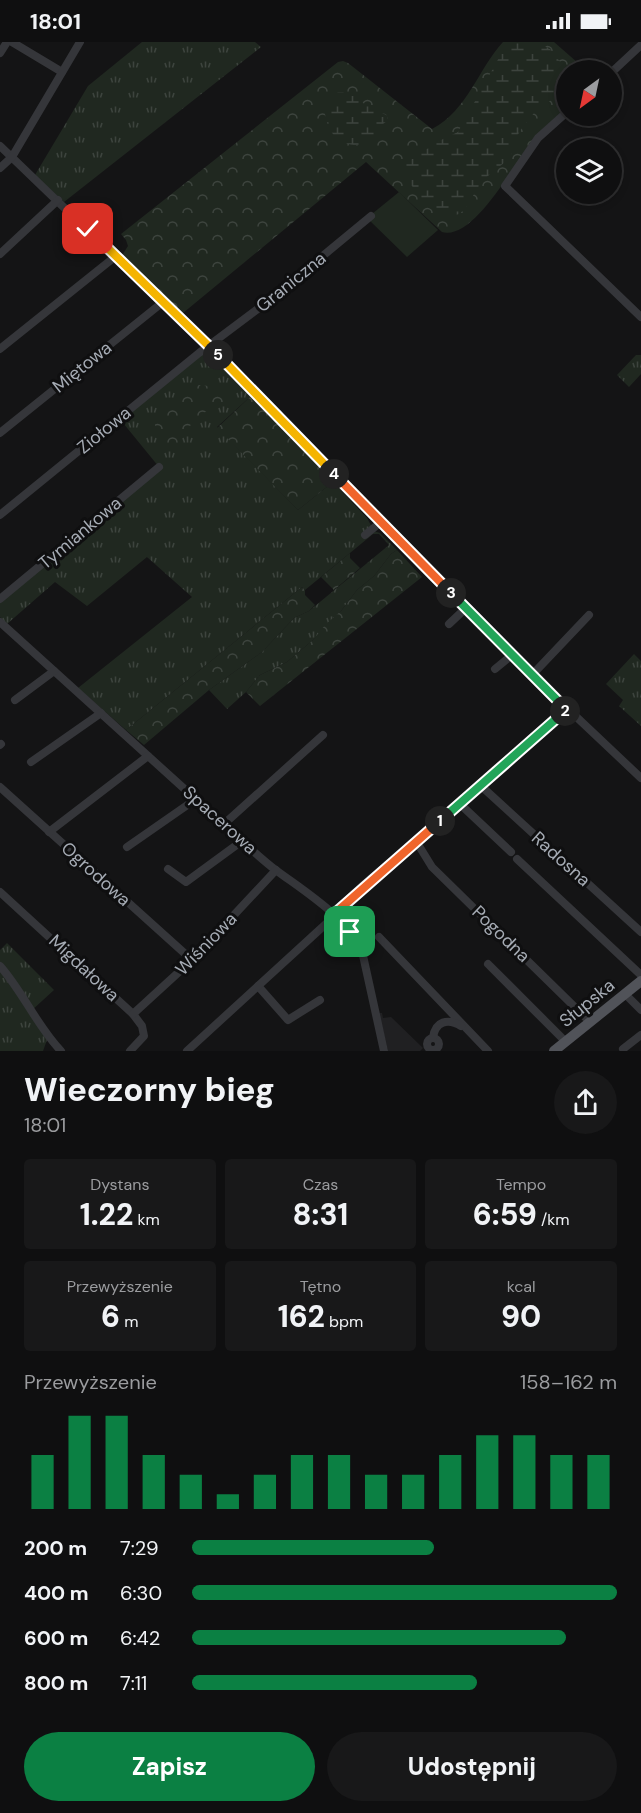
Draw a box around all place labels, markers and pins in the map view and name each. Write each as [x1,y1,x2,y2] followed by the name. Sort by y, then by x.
[62,203,113,254] pin
[203,340,233,370] pin: 5
[319,459,349,489] pin: 4
[436,578,466,608] pin: 3
[550,696,580,726] pin: 2
[425,806,455,836] pin: 1
[324,906,375,957] pin

